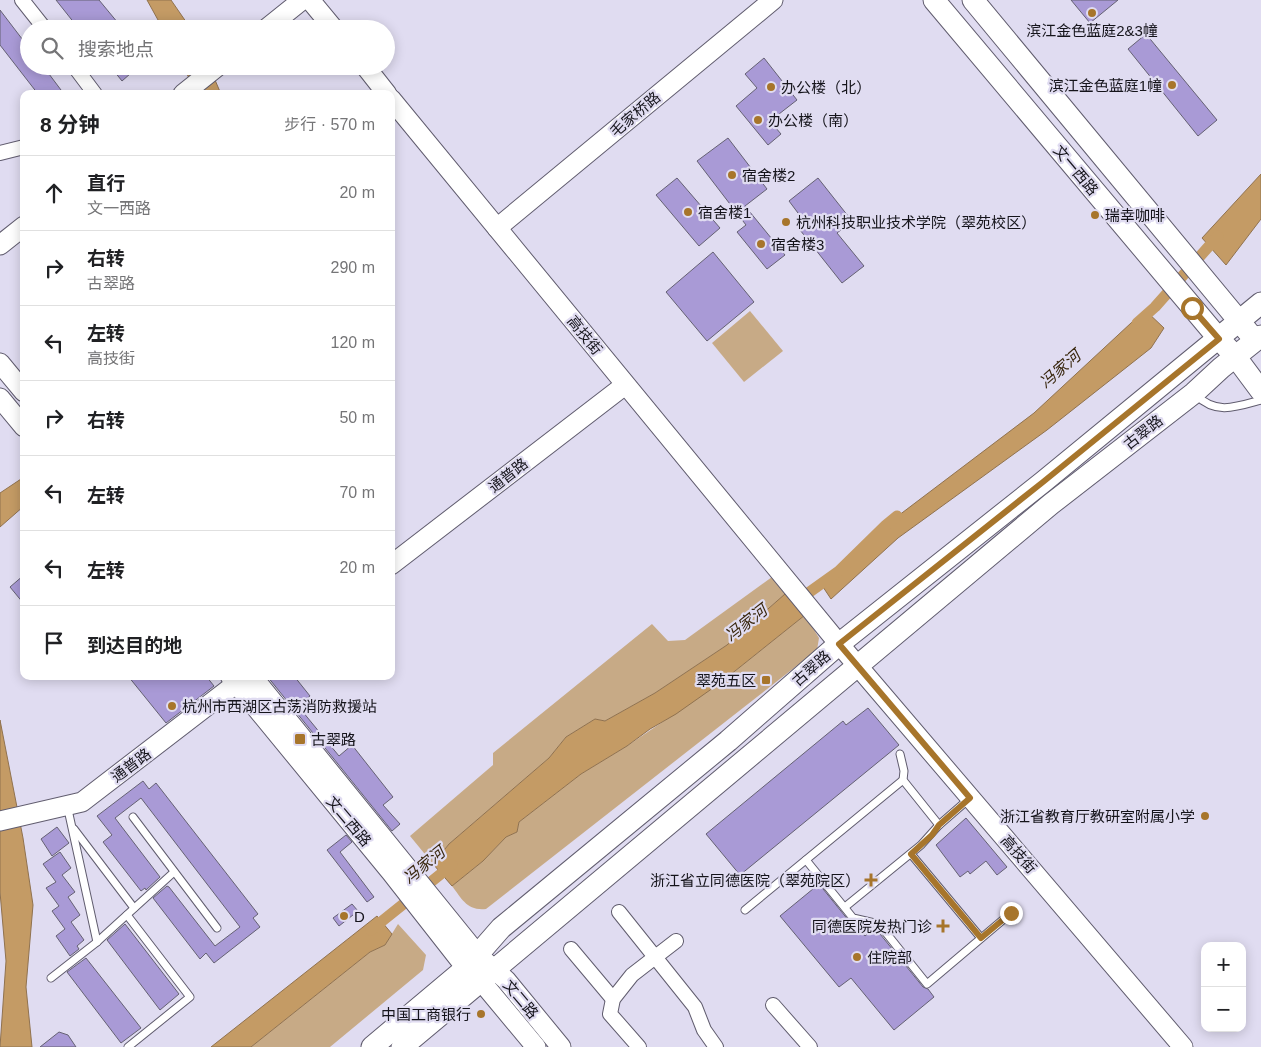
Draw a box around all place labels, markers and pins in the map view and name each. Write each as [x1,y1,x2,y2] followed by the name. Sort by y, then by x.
[1086,7,1098,19] marker: 滨江金色蓝庭2&3幢
[1026,22,1158,39] place label: 滨江金色蓝庭2&3幢
[1049,77,1162,94] place label: 滨江金色蓝庭1幢
[781,79,871,96] place label: 办公楼（北）
[1166,79,1178,91] marker: 滨江金色蓝庭1幢
[765,81,777,93] marker: 办公楼（北）
[768,112,858,129] place label: 办公楼（南）
[752,114,764,126] marker: 办公楼（南）
[742,167,795,184] place label: 宿舍楼2
[726,169,738,181] marker: 宿舍楼2
[698,204,751,221] place label: 宿舍楼1
[682,206,694,218] marker: 宿舍楼1
[1105,207,1165,224] place label: 瑞幸咖啡
[1089,209,1101,221] marker: 瑞幸咖啡
[796,214,1036,231] place label: 杭州科技职业技术学院（翠苑校区）
[780,216,792,228] marker: 杭州科技职业技术学院（翠苑校区）
[771,236,824,253] place label: 宿舍楼3
[755,238,767,250] marker: 宿舍楼3
[696,672,756,689] place label: 翠苑五区
[760,674,772,686] marker: 翠苑五区
[182,698,377,715] place label: 杭州市西湖区古荡消防救援站
[166,700,178,712] marker: 杭州市西湖区古荡消防救援站
[311,731,356,748] place label: 古翠路
[293,732,307,746] marker: 古翠路
[1000,808,1195,825] place label: 浙江省教育厅教研室附属小学
[1199,810,1211,822] marker: 浙江省教育厅教研室附属小学
[650,872,860,889] place label: 浙江省立同德医院（翠苑院区）
[864,873,878,887] marker: 浙江省立同德医院（翠苑院区）
[354,908,365,925] place label: D
[338,910,350,922] marker: D
[812,918,932,935] place label: 同德医院发热门诊
[936,919,950,933] marker: 同德医院发热门诊
[867,949,912,966] place label: 住院部
[851,951,863,963] marker: 住院部
[381,1006,471,1023] place label: 中国工商银行
[475,1008,487,1020] marker: 中国工商银行

